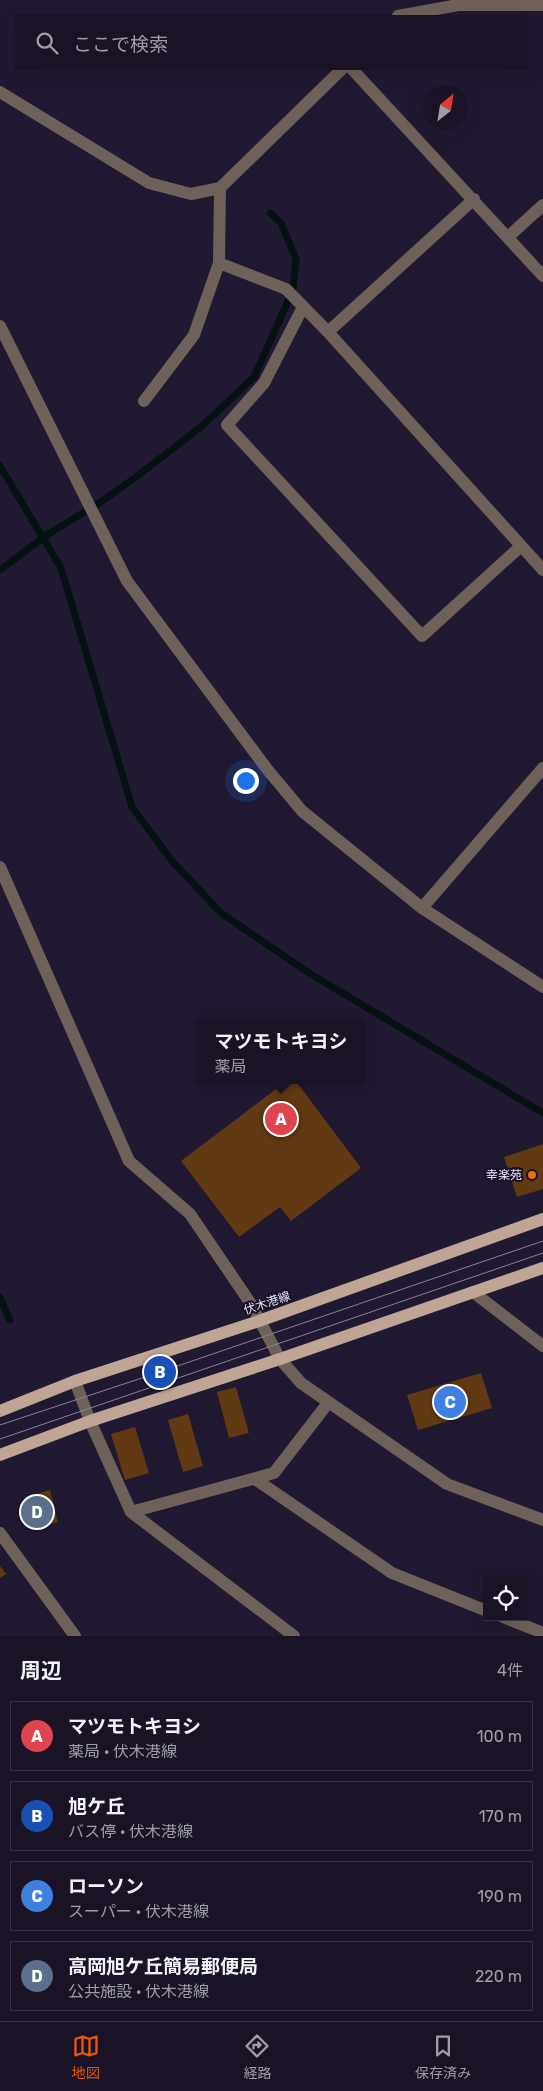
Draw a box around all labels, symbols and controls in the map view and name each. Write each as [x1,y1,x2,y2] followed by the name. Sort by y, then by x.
[15,15,528,70] search box
[33,29,61,57] icon: search
[73,33,168,56] text: ここで検索
[423,85,468,130] north arrow
[233,768,259,794] your location
[197,1019,365,1084] popup
[214,1030,348,1053] text: マツモトキヨシ
[214,1057,247,1076] text: 薬局
[265,1100,297,1138] pin: A
[486,1168,522,1182] place label: 幸楽苑
[526,1169,538,1181] marker: 幸楽苑
[242,1289,292,1317] street label: 伏木港線
[144,1353,176,1391] pin: B
[434,1383,466,1421] pin: C
[21,1493,53,1531] pin: D
[483,1576,528,1621] map controls
[483,1576,528,1621] button: locate
[20,1658,62,1683] text: 周辺
[497,1661,523,1680] text: 4件
[68,1715,201,1738] text: マツモトキヨシ
[31,1727,43,1746] text: A
[477,1727,522,1746] text: 100 m
[68,1742,177,1761] text: 薬局 · 伏木港線
[68,1795,125,1818] text: 旭ケ丘
[31,1807,43,1826] text: B
[479,1807,522,1826] text: 170 m
[68,1822,193,1841] text: バス停 · 伏木港線
[68,1875,144,1898] text: ローソン
[31,1887,43,1906] text: C
[477,1887,522,1906] text: 190 m
[68,1902,209,1921] text: スーパー · 伏木港線
[68,1955,258,1978] text: 高岡旭ケ丘簡易郵便局
[31,1967,43,1986] text: D
[475,1967,522,1986] text: 220 m
[68,1982,209,2001] text: 公共施設 · 伏木港線
[72,2032,100,2082] tab: 地図
[243,2032,271,2082] tab: 経路
[415,2032,471,2082] tab: 保存済み

